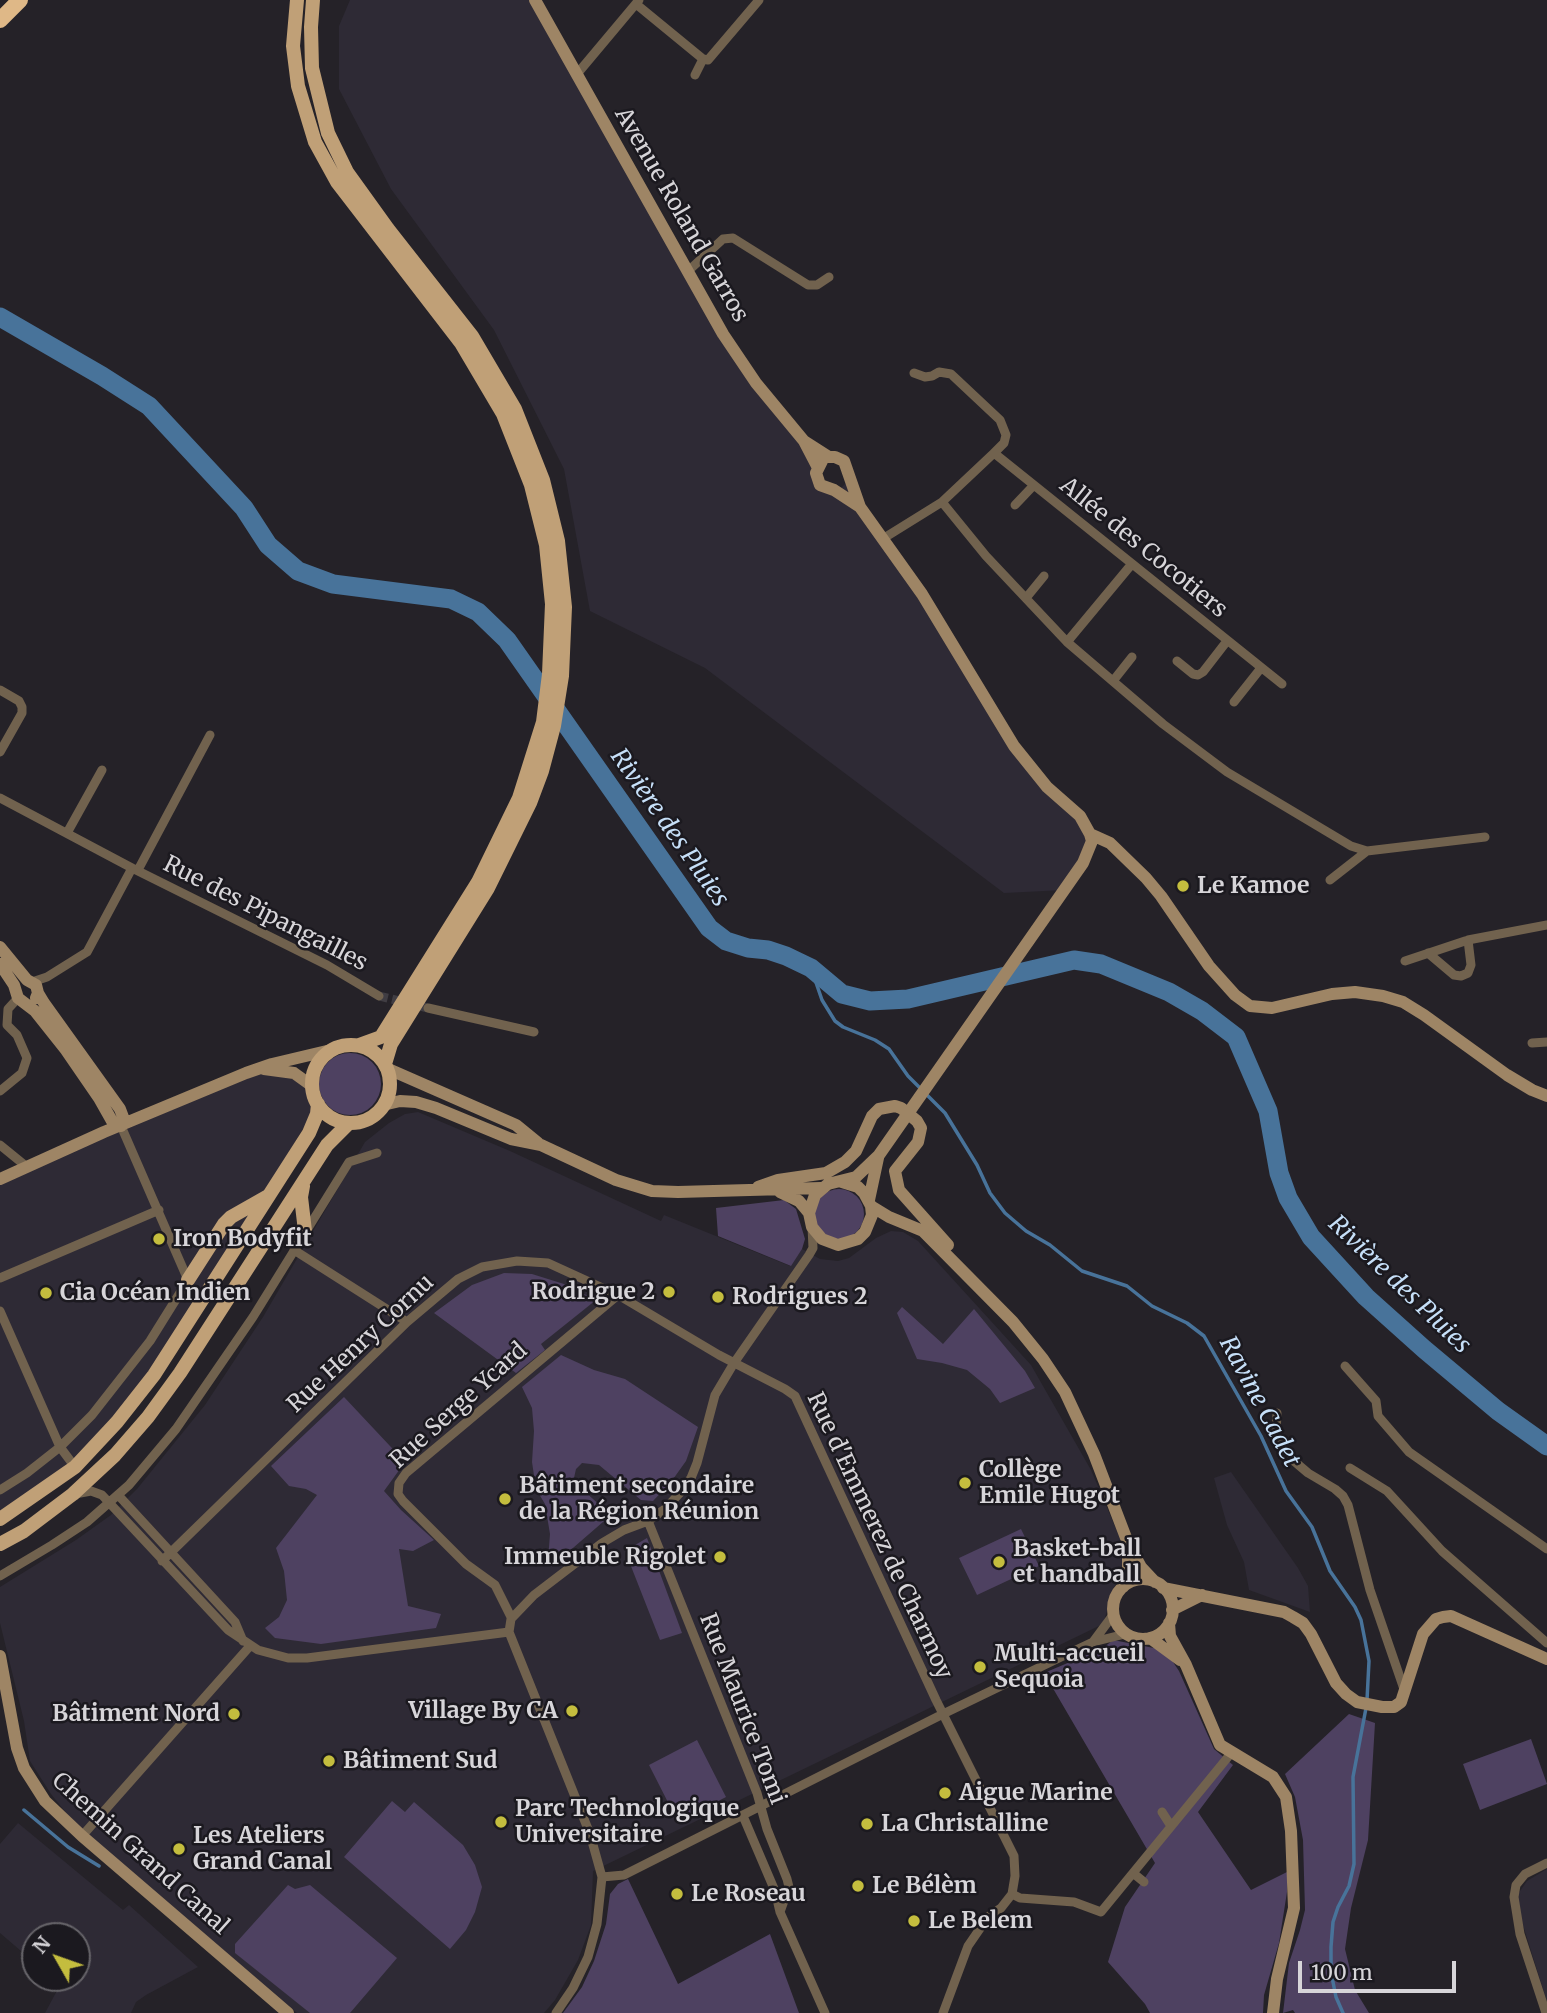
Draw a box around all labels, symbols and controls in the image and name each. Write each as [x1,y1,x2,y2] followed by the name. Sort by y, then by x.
[608,103,754,327] street label: Avenue Roland Garros
[1054,472,1232,624] street label: Allée des Cocotiers
[604,744,734,912] water label: Rivière des Pluies
[158,851,372,977] street label: Rue des Pipangailles
[1197,872,1310,900] place label: Le Kamoe
[1175,878,1191,894] marker: Le Kamoe
[1322,1210,1476,1360] water label: Rivière des Pluies
[173,1225,312,1253] place label: Iron Bodyfit
[151,1231,167,1247] marker: Iron Bodyfit
[282,1269,440,1419] street label: Rue Henry Cornu
[531,1278,655,1306] place label: Rodrigue 2
[60,1279,250,1307] place label: Cia Océan Indien
[732,1283,868,1311] place label: Rodrigues 2
[661,1284,677,1300] marker: Rodrigue 2
[38,1285,54,1301] marker: Cia Océan Indien
[710,1289,726,1305] marker: Rodrigues 2
[1213,1332,1305,1472] water label: Ravine Cadet
[385,1337,533,1475] street label: Rue Serge Ycard
[800,1388,958,1684] street label: Rue d'Emmerez de Charmoy
[979,1456,1120,1510] place label: Collège Emile Hugot
[519,1472,759,1526] place label: Bâtiment secondaire de la Région Réunion
[957,1475,973,1491] marker: Collège Emile Hugot
[497,1491,513,1507] marker: Bâtiment secondaire de la Région Réunion
[1013,1535,1141,1589] place label: Basket-ball et handball
[504,1543,706,1571] place label: Immeuble Rigolet
[712,1549,728,1565] marker: Immeuble Rigolet
[991,1554,1007,1570] marker: Basket-ball et handball
[693,1610,791,1808] street label: Rue Maurice Tomi
[994,1640,1145,1694] place label: Multi-accueil Sequoia
[972,1659,988,1675] marker: Multi-accueil Sequoia
[408,1697,558,1725] place label: Village By CA
[52,1700,220,1728] place label: Bâtiment Nord
[564,1703,580,1719] marker: Village By CA
[226,1706,242,1722] marker: Bâtiment Nord
[343,1747,497,1775] place label: Bâtiment Sud
[321,1753,337,1769] marker: Bâtiment Sud
[46,1767,234,1941] street label: Chemin Grand Canal
[959,1779,1113,1807] place label: Aigue Marine
[937,1785,953,1801] marker: Aigue Marine
[515,1795,739,1849] place label: Parc Technologique Universitaire
[881,1810,1049,1838] place label: La Christalline
[493,1814,509,1830] marker: Parc Technologique Universitaire
[859,1816,875,1832] marker: La Christalline
[193,1822,332,1876] place label: Les Ateliers Grand Canal
[171,1841,187,1857] marker: Les Ateliers Grand Canal
[872,1872,977,1900] place label: Le Bélèm
[850,1878,866,1894] marker: Le Bélèm
[691,1880,806,1908] place label: Le Roseau
[669,1886,685,1902] marker: Le Roseau
[928,1907,1033,1935] place label: Le Belem
[906,1913,922,1929] marker: Le Belem
[21,1922,91,1992] north arrow
[27,1931,55,1958] text: N
[1302,1946,1460,1990] scale bar
[1311,1959,1373,1986] text: 100 m

